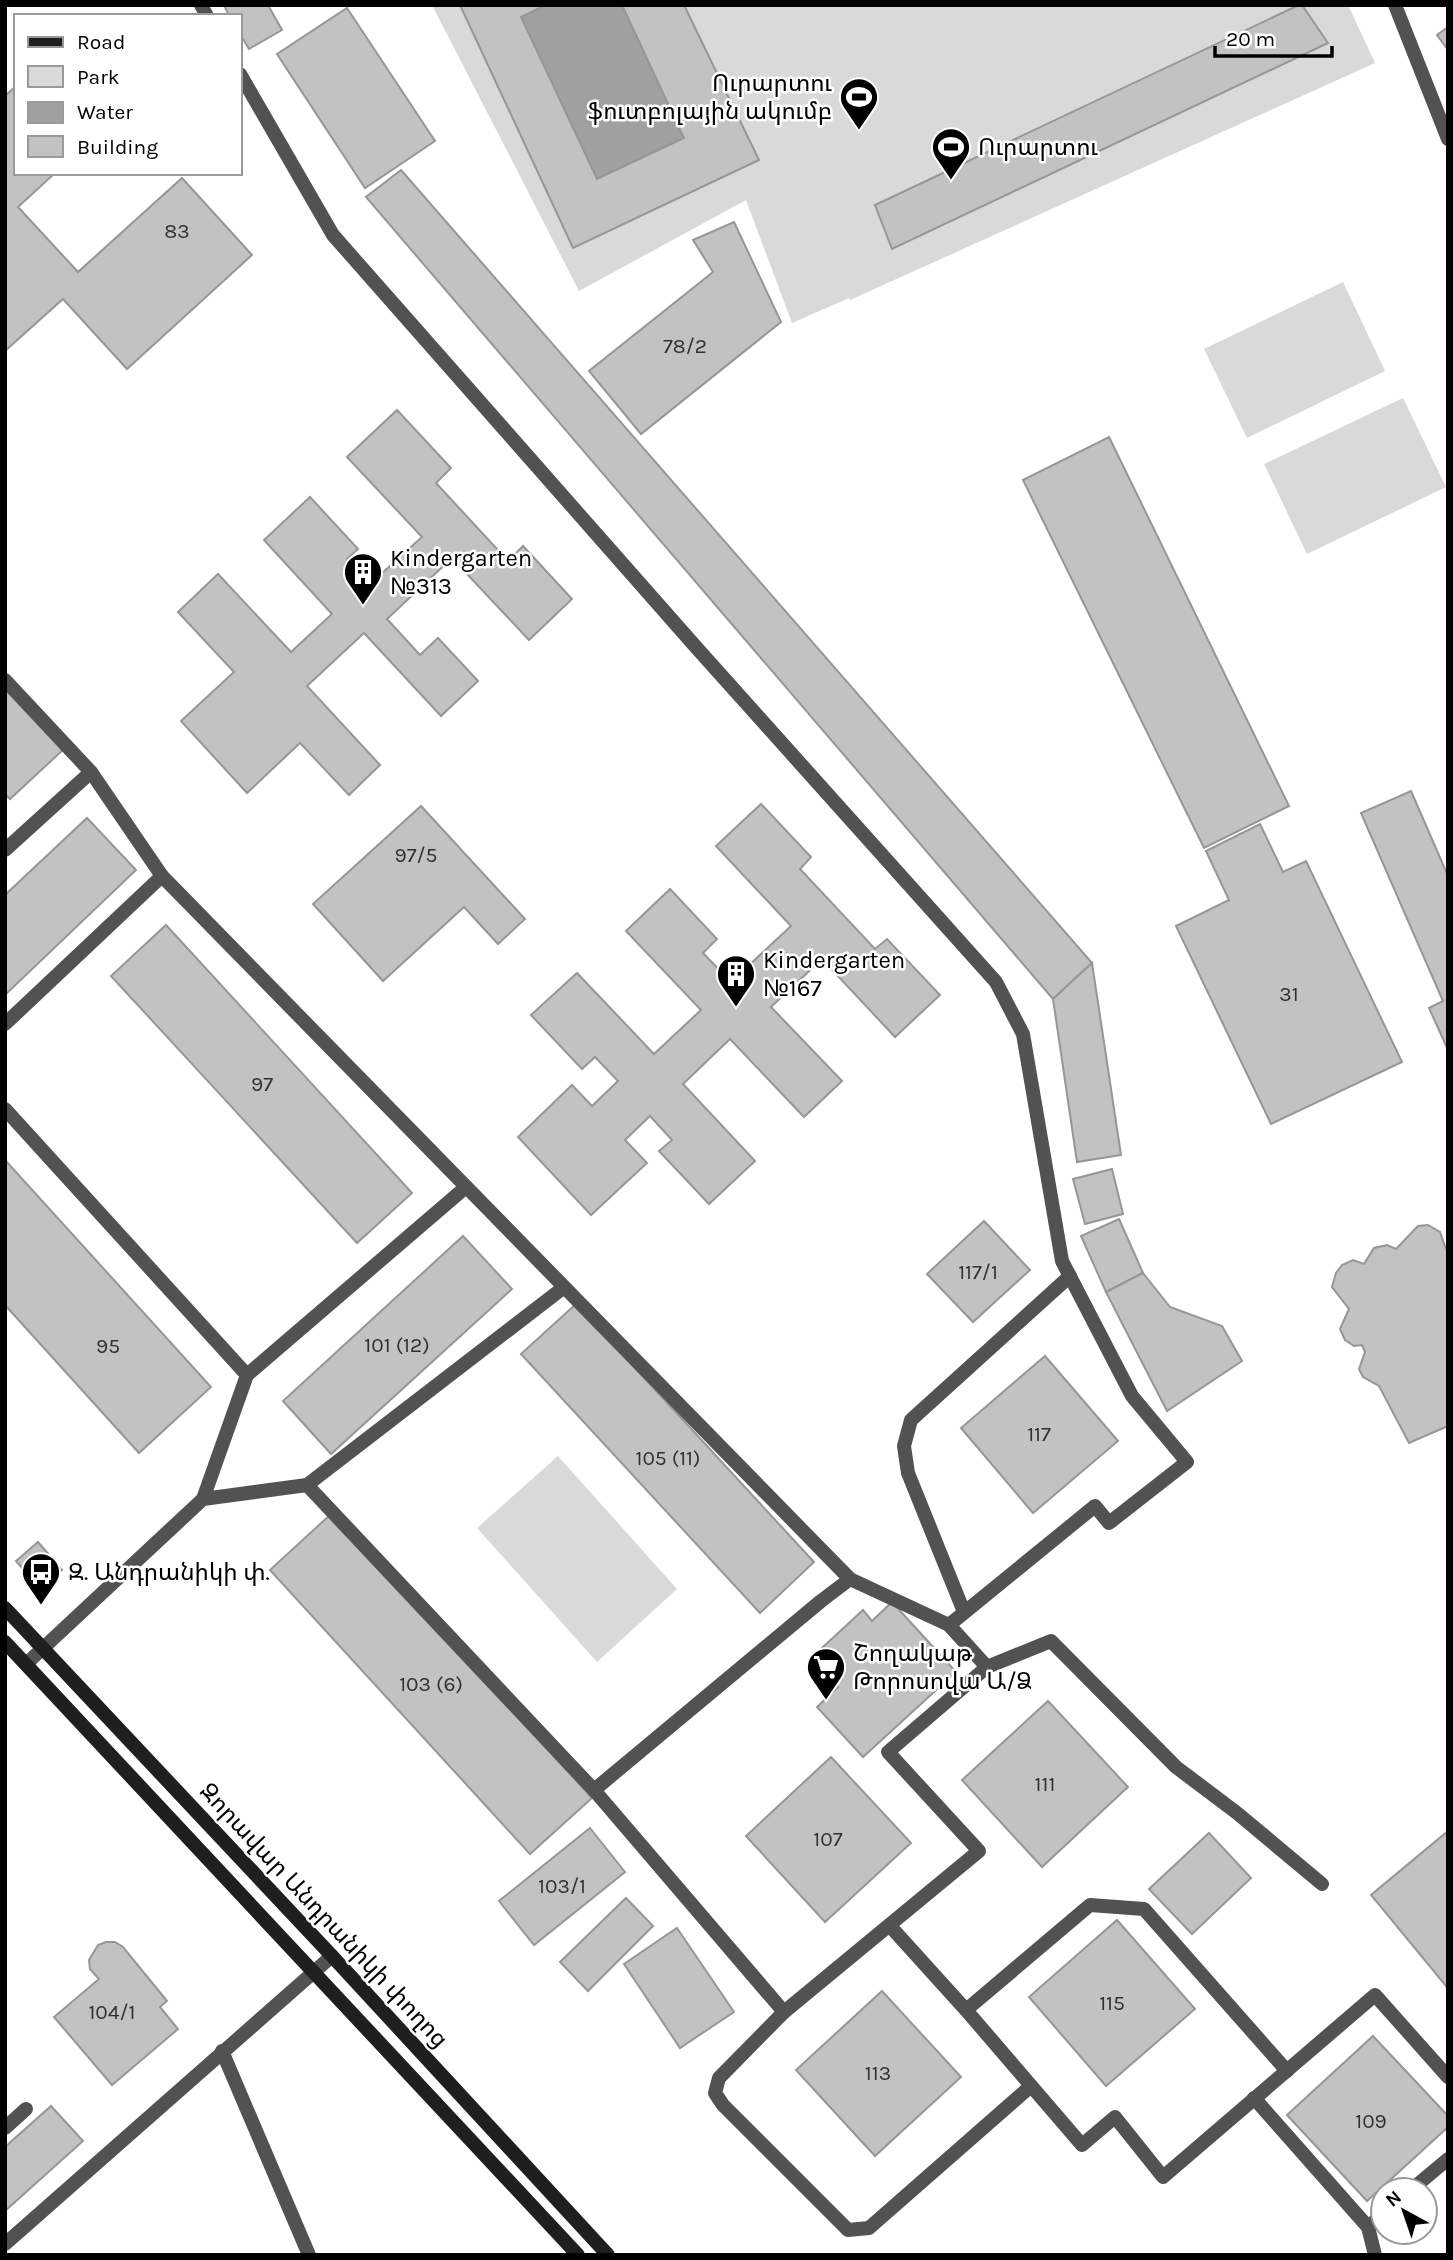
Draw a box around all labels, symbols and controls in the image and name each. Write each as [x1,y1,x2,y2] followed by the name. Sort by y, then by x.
[14,14,242,175] legend
[1215,14,1332,58] scale bar
[1226,27,1275,51] text: 20 m
[77,30,125,54] text: Road
[77,65,120,89] text: Park
[588,69,832,125] place label: Ուրարտու ֆուտբոլային ակումբ
[838,76,880,131] sports icon: Ուրարտու ֆուտբոլային ակումբ
[77,100,133,124] text: Water
[930,126,972,181] sports icon: Ուրարտու
[978,133,1098,161] place label: Ուրարտու
[77,135,158,159] text: Building
[164,219,190,243] house number: 83
[663,334,707,358] house number: 78/2
[390,544,532,600] place label: Kindergarten №313
[342,551,384,606] building icon: Kindergarten №313
[395,843,437,867] house number: 97/5
[763,946,905,1002] place label: Kindergarten №167
[715,953,757,1008] building icon: Kindergarten №167
[1279,982,1299,1006] house number: 31
[251,1072,273,1096] house number: 97
[958,1260,998,1284] house number: 117/1
[364,1333,430,1357] house number: 101 (12)
[96,1334,120,1358] house number: 95
[1027,1422,1051,1446] house number: 117
[635,1446,701,1470] house number: 105 (11)
[20,1551,62,1606] bus stop icon: Զ. Անդրանիկի փ.
[68,1558,270,1586] place label: Զ. Անդրանիկի փ.
[853,1639,1032,1695] place label: Շողակաթ Թորոսովա Ա/Ձ
[805,1646,847,1701] supermarket icon: Շողակաթ Թորոսովա Ա/Ձ
[399,1672,463,1696] house number: 103 (6)
[1035,1772,1055,1796] house number: 111
[194,1777,454,2053] street label: Զորավար Անդրանիկի փողոց
[813,1827,843,1851] house number: 107
[538,1874,586,1898] house number: 103/1
[1099,1991,1125,2015] house number: 115
[88,2000,136,2024] house number: 104/1
[865,2061,891,2085] house number: 113
[1355,2109,1387,2133] house number: 109
[1369,2176,1439,2246] north arrow
[1381,2186,1406,2212] text: N

